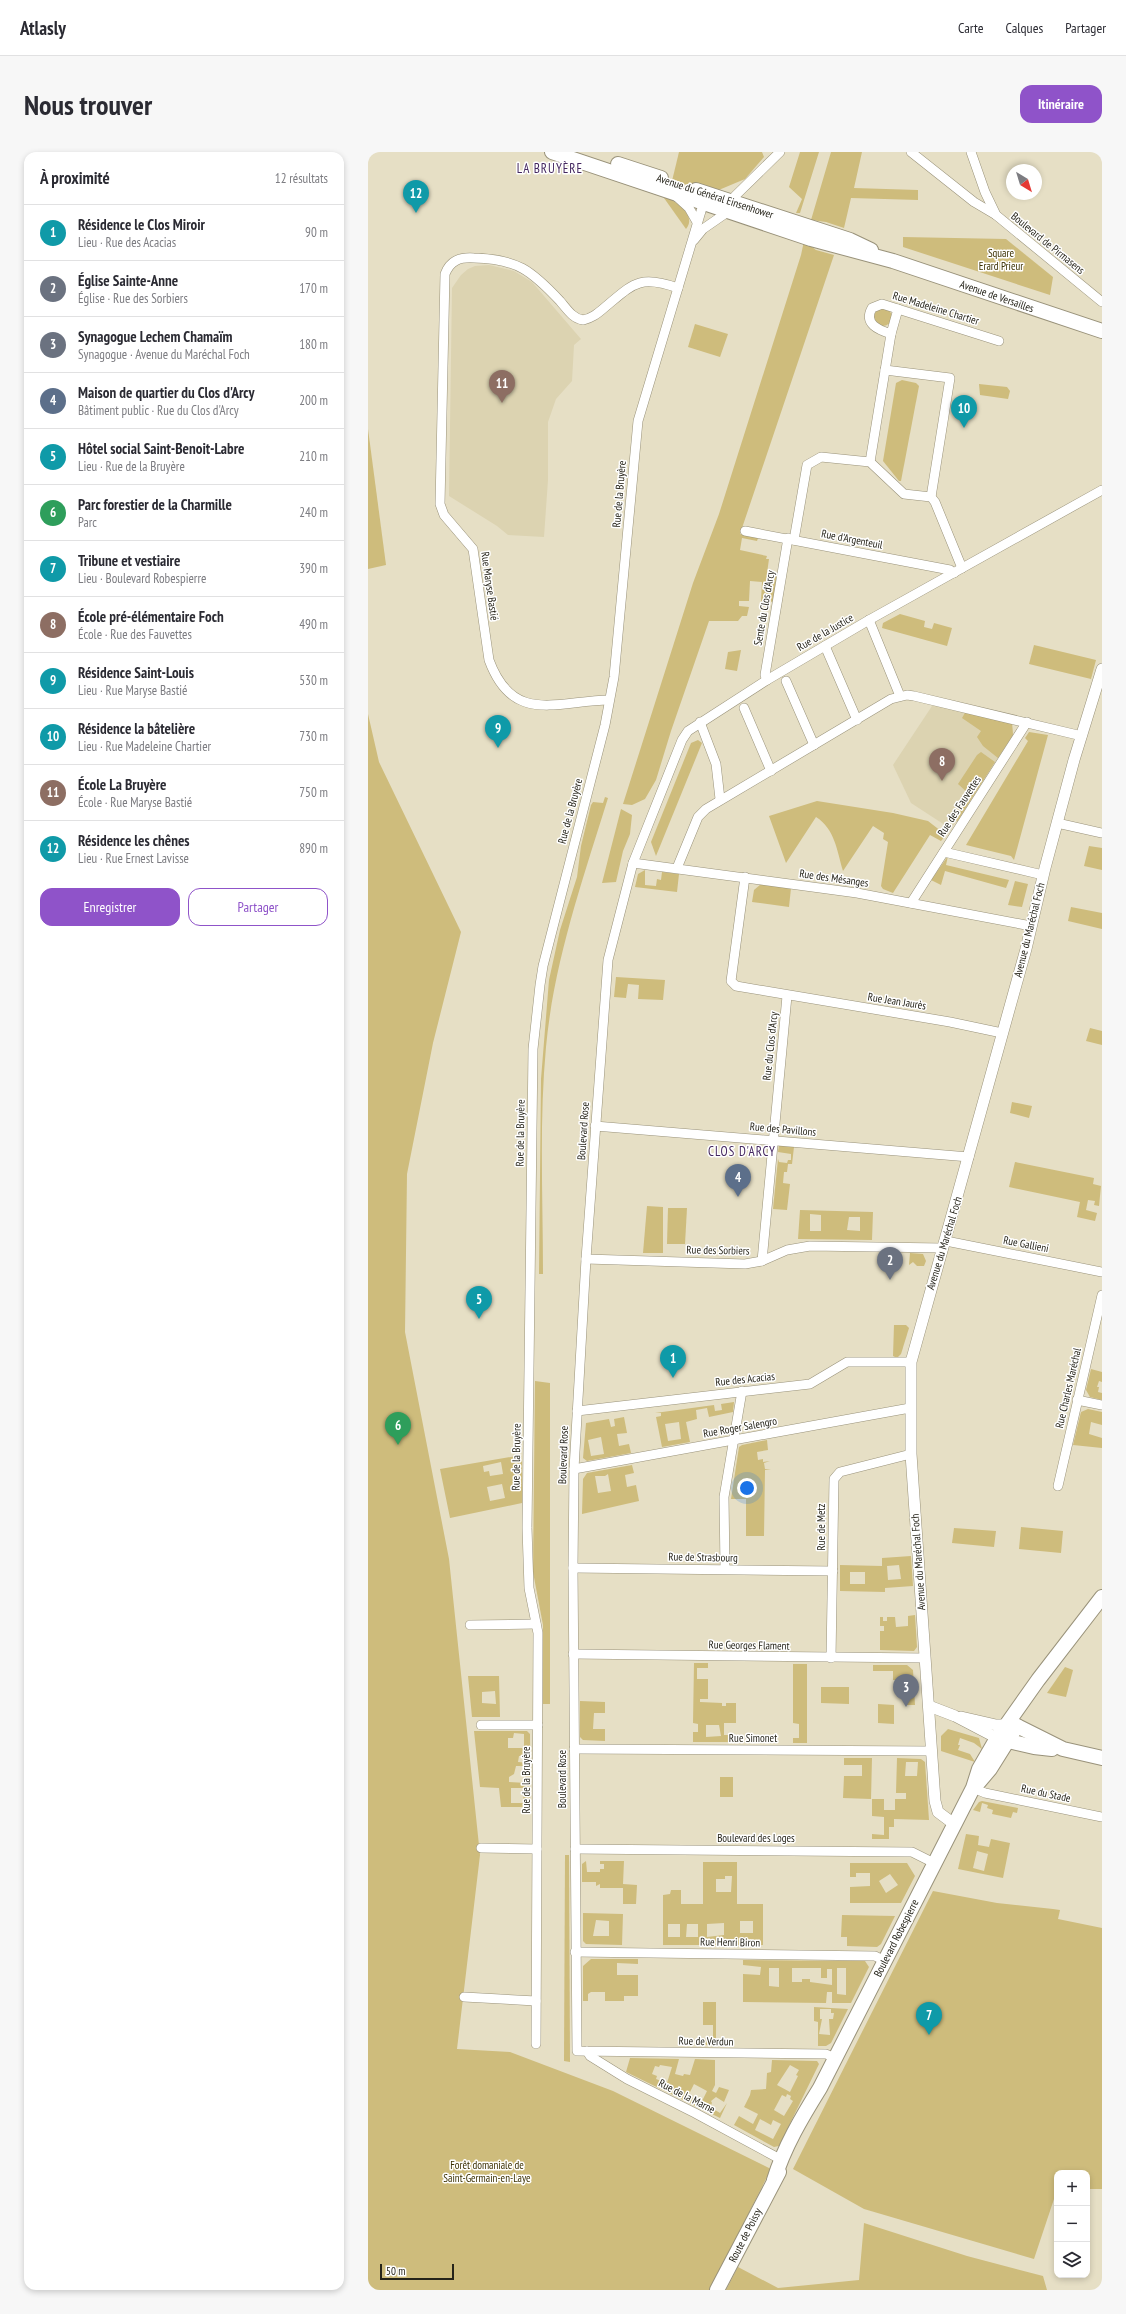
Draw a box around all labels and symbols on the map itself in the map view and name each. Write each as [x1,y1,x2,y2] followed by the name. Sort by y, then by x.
[517,160,583,177] district label: LA BRUYÈRE
[1006,164,1042,200] north arrow
[655,170,775,222] street label: Avenue du Général Einsenhower
[403,180,429,213] pin: 12
[1008,209,1088,277] street label: Boulevard de Pirmasens
[979,246,1023,273] park label: Square Erard Prieur
[958,277,1036,315] street label: Avenue de Versailles
[891,288,981,328] street label: Rue Madeleine Chartier
[489,370,515,403] pin: 11
[951,395,977,428] pin: 10
[609,460,629,528] street label: Rue de la Bruyère
[820,526,884,552] street label: Rue d'Argenteuil
[478,551,502,622] street label: Rue Maryse Bastié
[751,569,778,647] street label: Sente du Clos d'Arcy
[794,610,856,654] street label: Rue de la Justice
[485,715,511,748] pin: 9
[929,748,955,781] pin: 8
[934,773,984,839] street label: Rue des Fauvettes
[555,776,586,845] street label: Rue de la Bruyère
[798,866,870,890] street label: Rue des Mésanges
[1010,881,1048,979] street label: Avenue du Maréchal Foch
[867,989,927,1013] street label: Rue Jean Jaurès
[759,1010,781,1081] street label: Rue du Clos d'Arcy
[512,1099,528,1167] street label: Rue de la Bruyère
[574,1101,592,1161] street label: Boulevard Rose
[749,1119,817,1139] street label: Rue des Pavillons
[708,1143,776,1160] district label: CLOS D'ARCY
[725,1164,751,1197] pin: 4
[923,1194,965,1291] street label: Avenue du Maréchal Foch
[1002,1233,1050,1255] street label: Rue Gallieni
[686,1242,750,1258] street label: Rue des Sorbiers
[877,1247,903,1280] pin: 2
[466,1286,492,1319] pin: 5
[660,1345,686,1378] pin: 1
[1052,1346,1084,1430] street label: Rue Charles Maréchal
[715,1369,776,1389] street label: Rue des Acacias
[385,1412,411,1445] pin: 6
[702,1414,778,1440] street label: Rue Roger Salengro
[508,1423,524,1491] street label: Rue de la Bruyère
[555,1425,571,1484] street label: Boulevard Rose
[737,1478,757,1498] your location
[814,1503,828,1551] street label: Rue de Metz
[908,1513,928,1611] street label: Avenue du Maréchal Foch
[668,1549,738,1565] street label: Rue de Strasbourg
[708,1637,790,1653] street label: Rue Georges Flament
[893,1674,919,1707] pin: 3
[729,1731,777,1745] street label: Rue Simonet
[519,1746,533,1814] street label: Rue de la Bruyère
[555,1749,569,1808] street label: Boulevard Rose
[1020,1781,1072,1805] street label: Rue du Stade
[717,1831,795,1845] street label: Boulevard des Loges
[870,1896,922,1979] street label: Boulevard Robespierre
[700,1934,760,1950] street label: Rue Henri Biron
[916,2002,942,2035] pin: 7
[678,2034,734,2048] street label: Rue de Verdun
[656,2076,718,2116] street label: Rue de la Marne
[443,2158,531,2185] park label: Forêt domaniale de Saint-Germain-en-Laye
[725,2205,765,2265] street label: Route de Poissy
[380,2262,454,2281] scale bar

